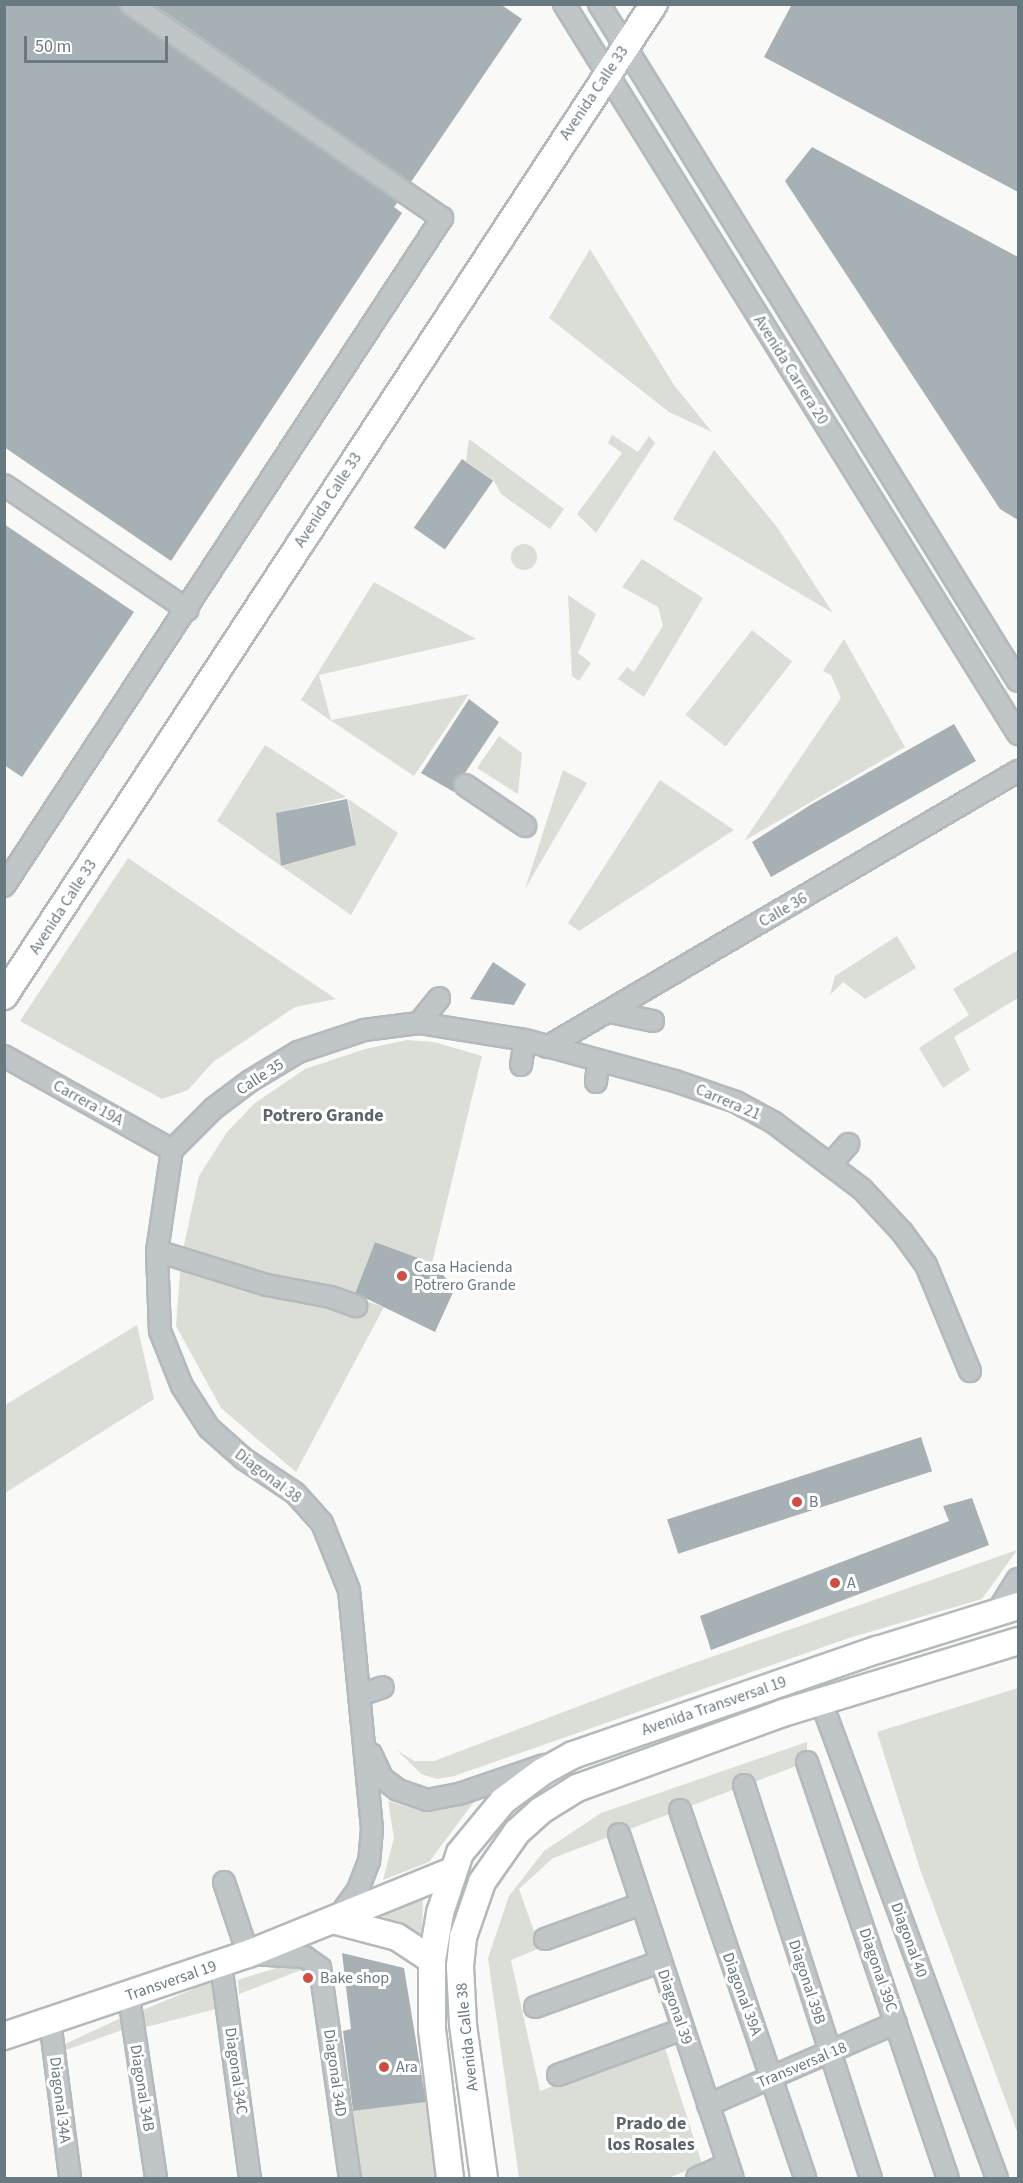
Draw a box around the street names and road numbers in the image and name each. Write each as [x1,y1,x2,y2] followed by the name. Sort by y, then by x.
[556,42,632,144] street label: Avenida Calle 33
[750,312,832,428] street label: Avenida Carrera 20
[290,449,366,551] street label: Avenida Calle 33
[25,856,101,958] street label: Avenida Calle 33
[756,889,810,931] street label: Calle 36
[233,1055,287,1099] street label: Calle 35
[50,1076,126,1130] street label: Carrera 19A
[693,1080,763,1124] street label: Carrera 21
[231,1445,305,1507] street label: Diagonal 38
[639,1672,789,1740] street label: Avenida Transversal 19
[887,1900,931,1980] street label: Diagonal 40
[855,1926,901,2014] street label: Diagonal 39C
[784,1937,830,2027] street label: Diagonal 39B
[718,1950,766,2038] street label: Diagonal 39A
[123,1956,219,2006] street label: Transversal 19
[653,1967,697,2047] street label: Diagonal 39
[452,1982,482,2092] street label: Avenida Calle 38
[220,2026,252,2116] street label: Diagonal 34C
[319,2028,351,2118] street label: Diagonal 34D
[754,2038,850,2092] street label: Transversal 18
[126,2043,158,2133] street label: Diagonal 34B
[45,2056,75,2144] street label: Diagonal 34A

